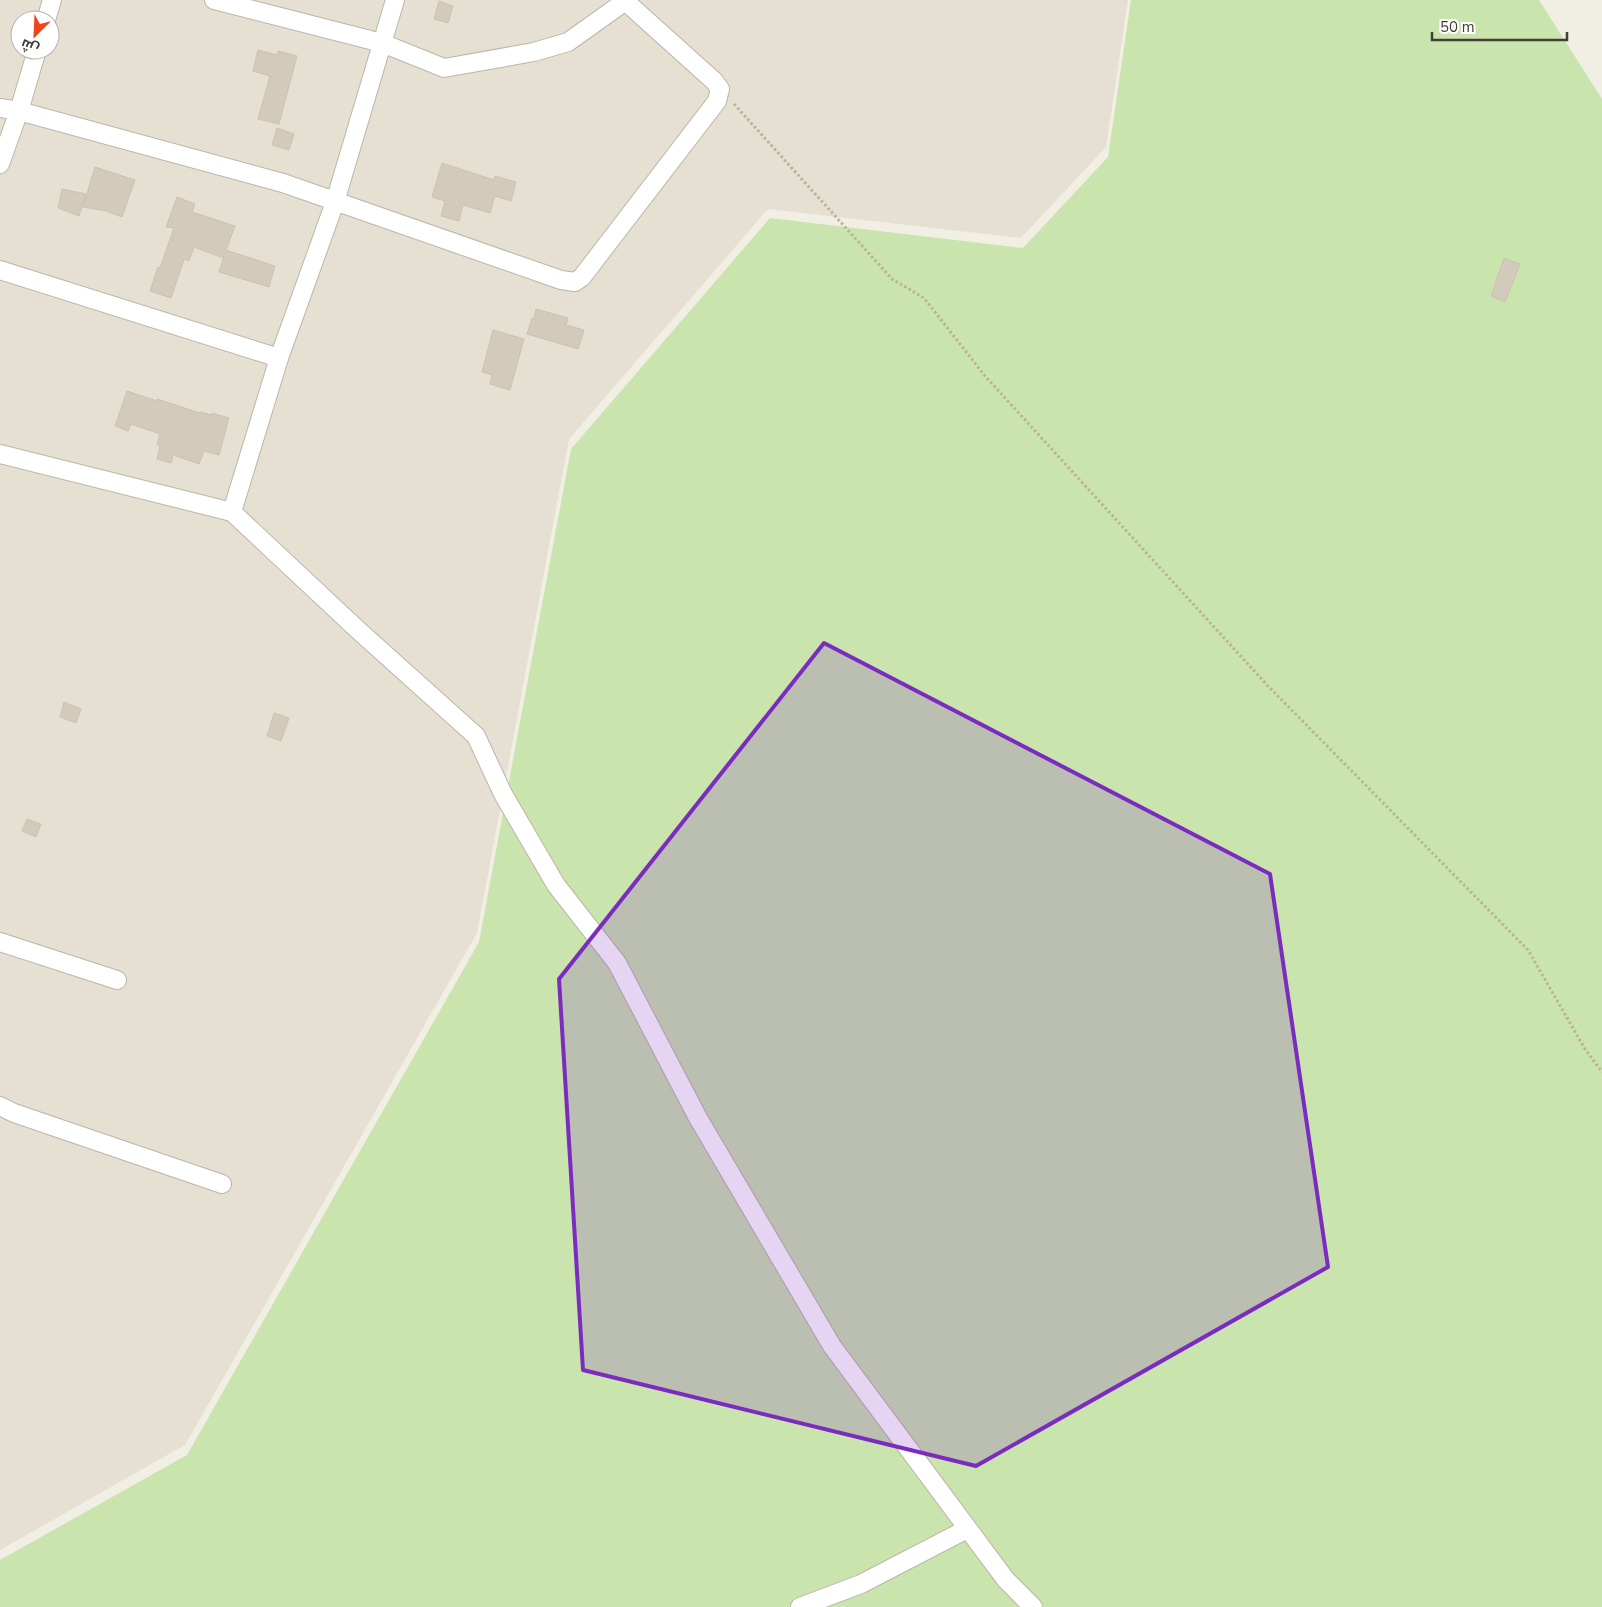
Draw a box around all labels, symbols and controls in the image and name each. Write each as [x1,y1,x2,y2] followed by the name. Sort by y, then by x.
[10,10,60,60] north arrow
[1432,10,1567,42] scale bar
[1440,17,1475,37] text: 50 m
[18,34,42,59] text: ش

